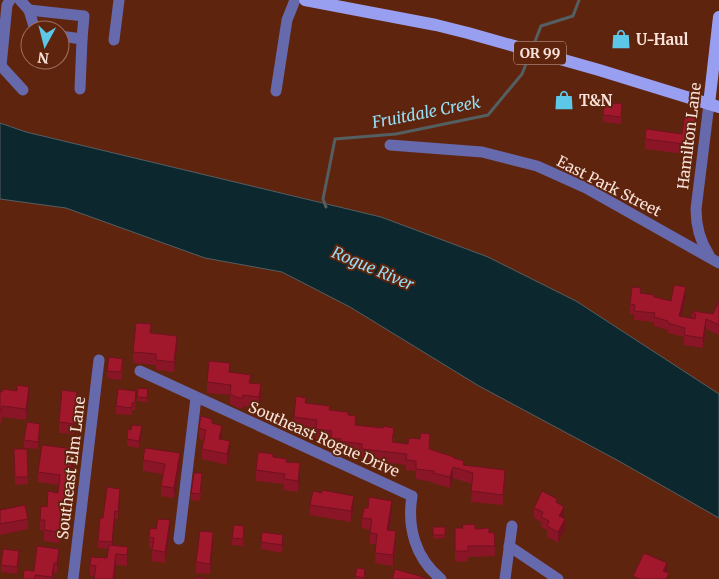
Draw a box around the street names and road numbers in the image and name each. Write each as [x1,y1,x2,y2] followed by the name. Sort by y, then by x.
[514,42,566,64] road number: OR 99
[673,81,705,191] street label: Hamilton Lane
[554,151,665,221] street label: East Park Street
[53,395,89,541] street label: Southeast Elm Lane
[246,397,403,481] street label: Southeast Rogue Drive

